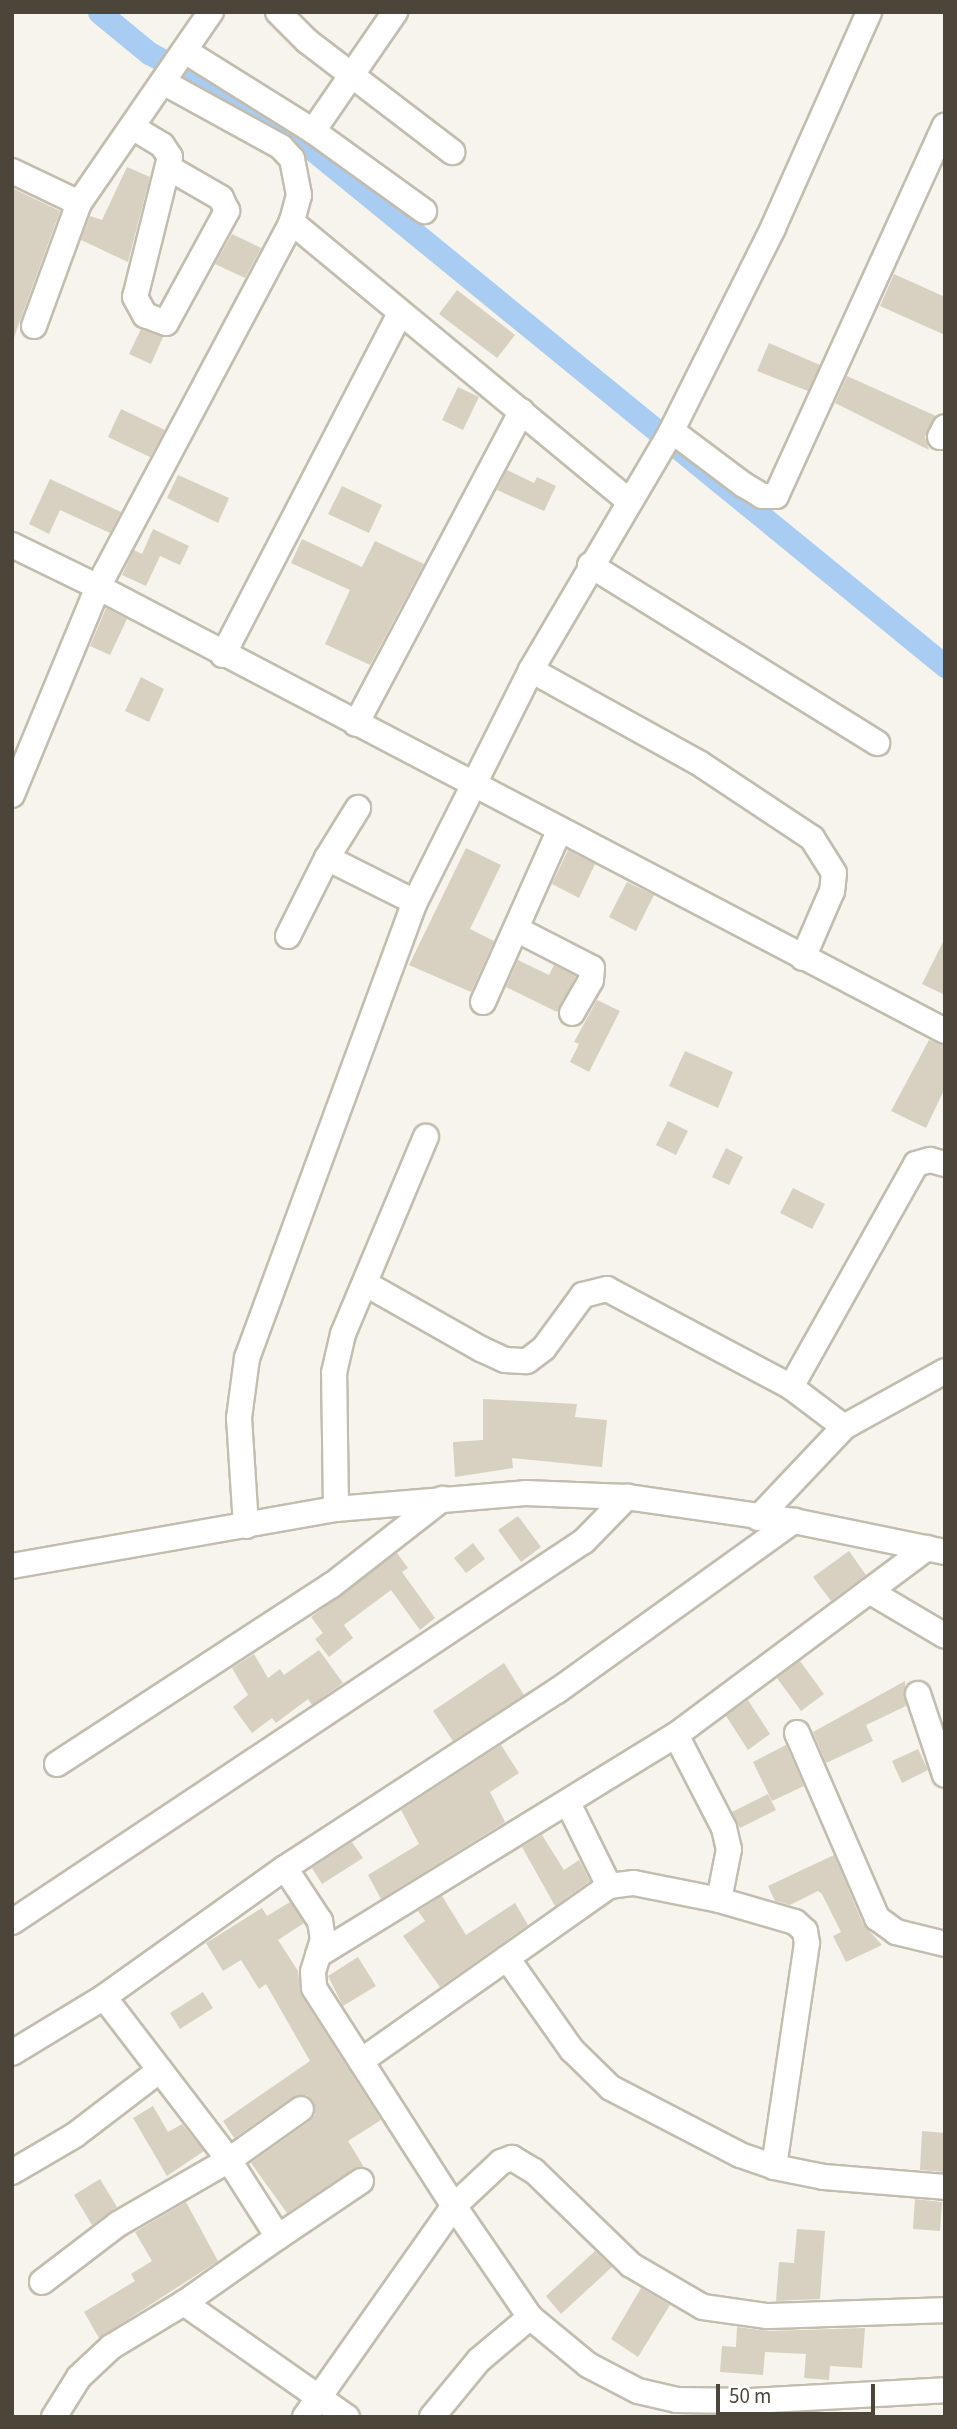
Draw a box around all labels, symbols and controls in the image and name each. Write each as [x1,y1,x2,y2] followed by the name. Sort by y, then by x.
[719,2370,878,2414] scale bar
[729,2381,771,2411] text: 50 m

